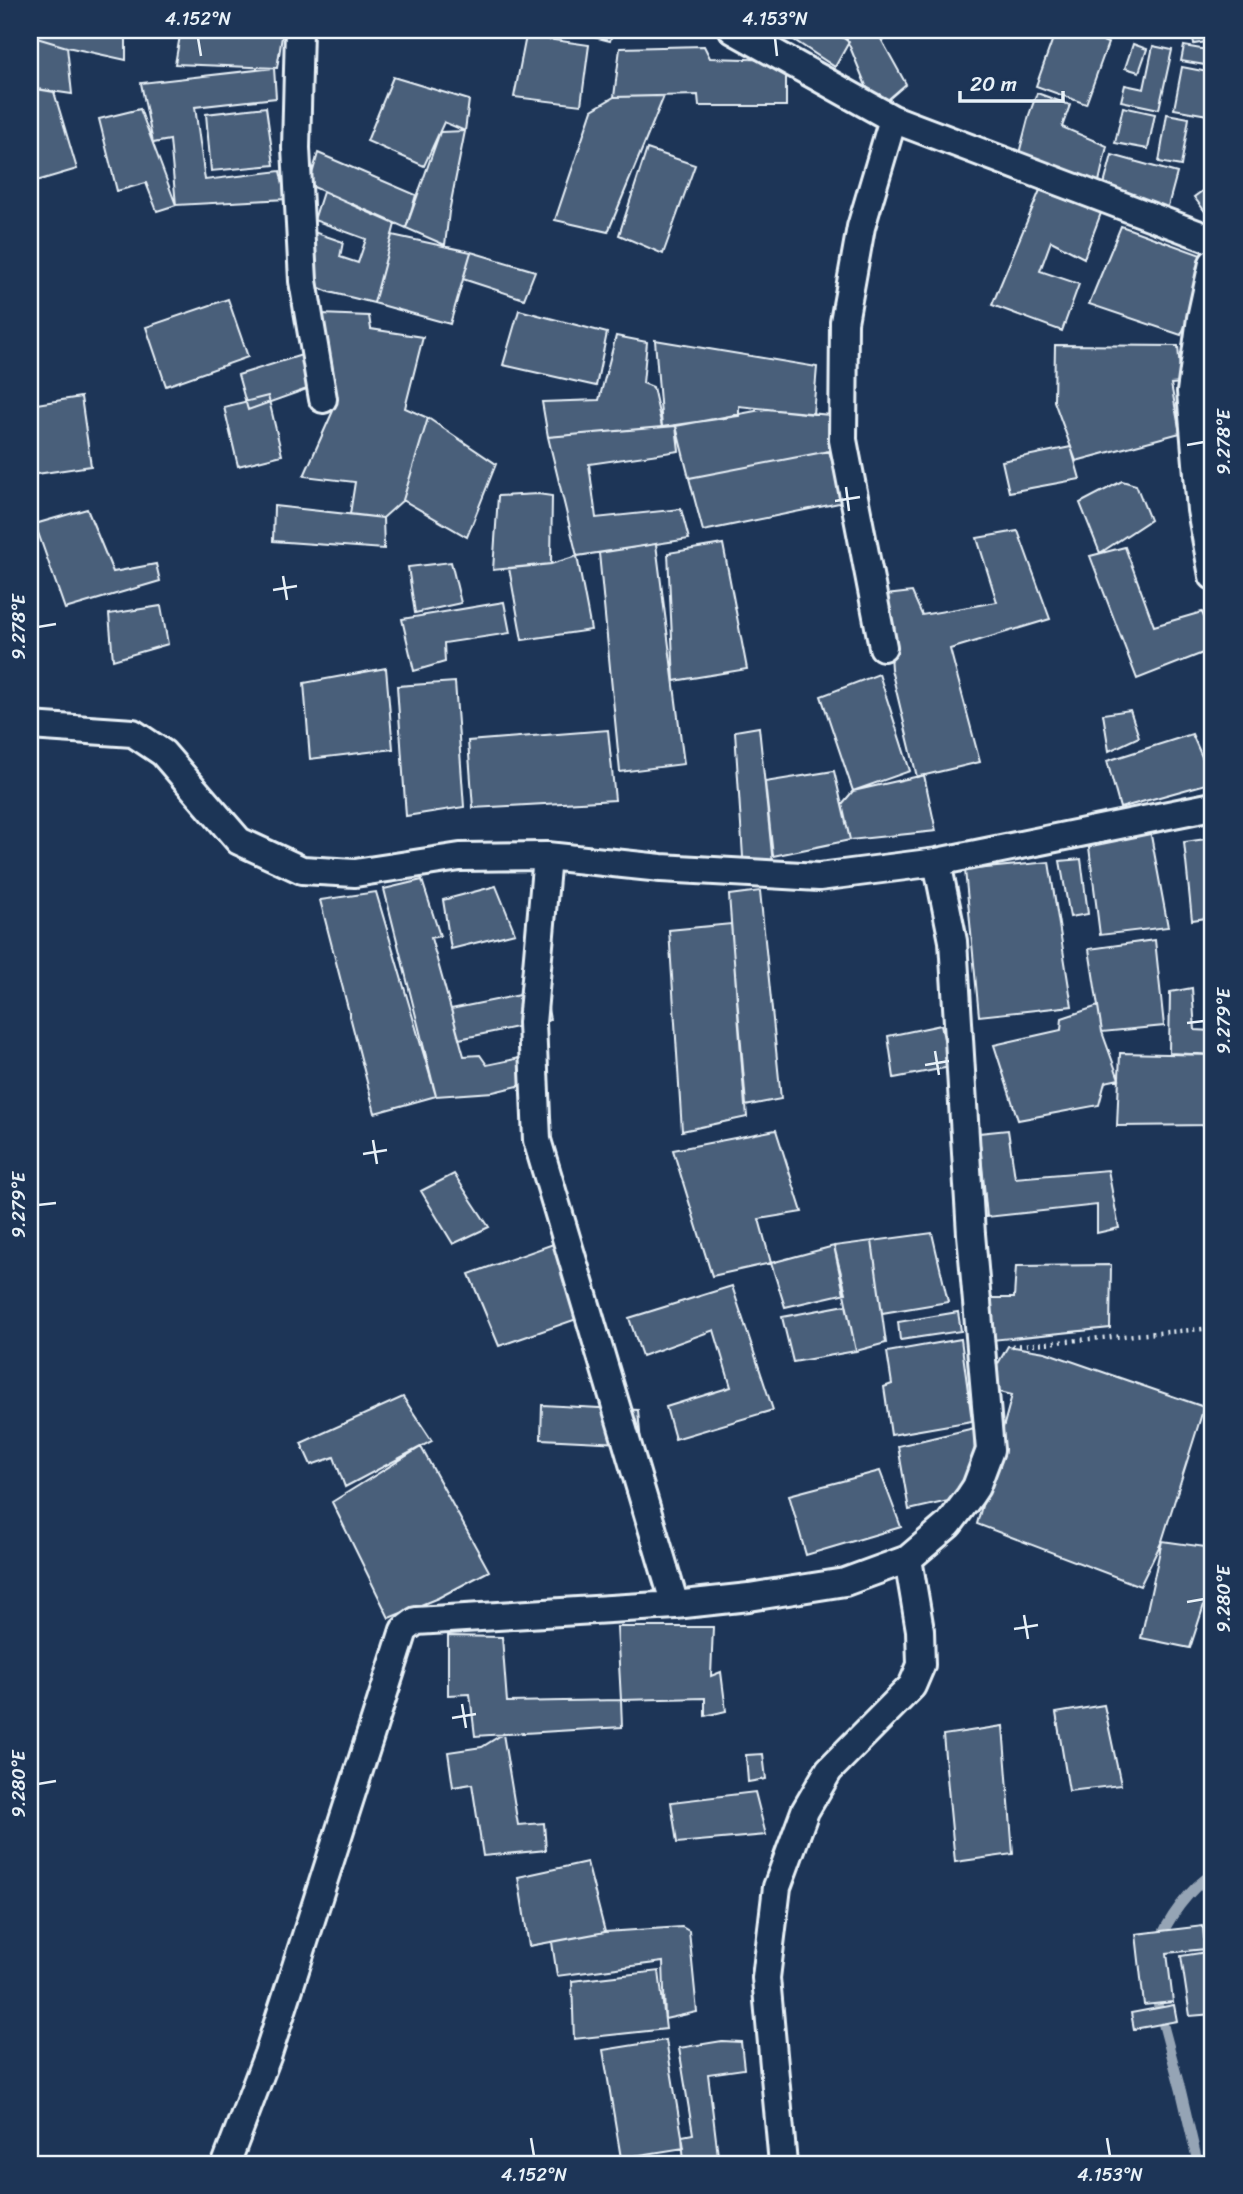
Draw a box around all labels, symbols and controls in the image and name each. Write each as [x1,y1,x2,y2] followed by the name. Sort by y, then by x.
[165,3,232,35] text: 4.152°N
[742,3,808,35] text: 4.153°N
[960,60,1063,104] scale bar
[970,65,1017,103] text: 20 m
[1208,408,1240,475] text: 9.278°E
[3,593,35,660] text: 9.278°E
[1208,987,1240,1054] text: 9.279°E
[3,1171,35,1238] text: 9.279°E
[1208,1565,1240,1632] text: 9.280°E
[3,1750,35,1817] text: 9.280°E
[501,2159,568,2191] text: 4.152°N
[1077,2159,1143,2191] text: 4.153°N

